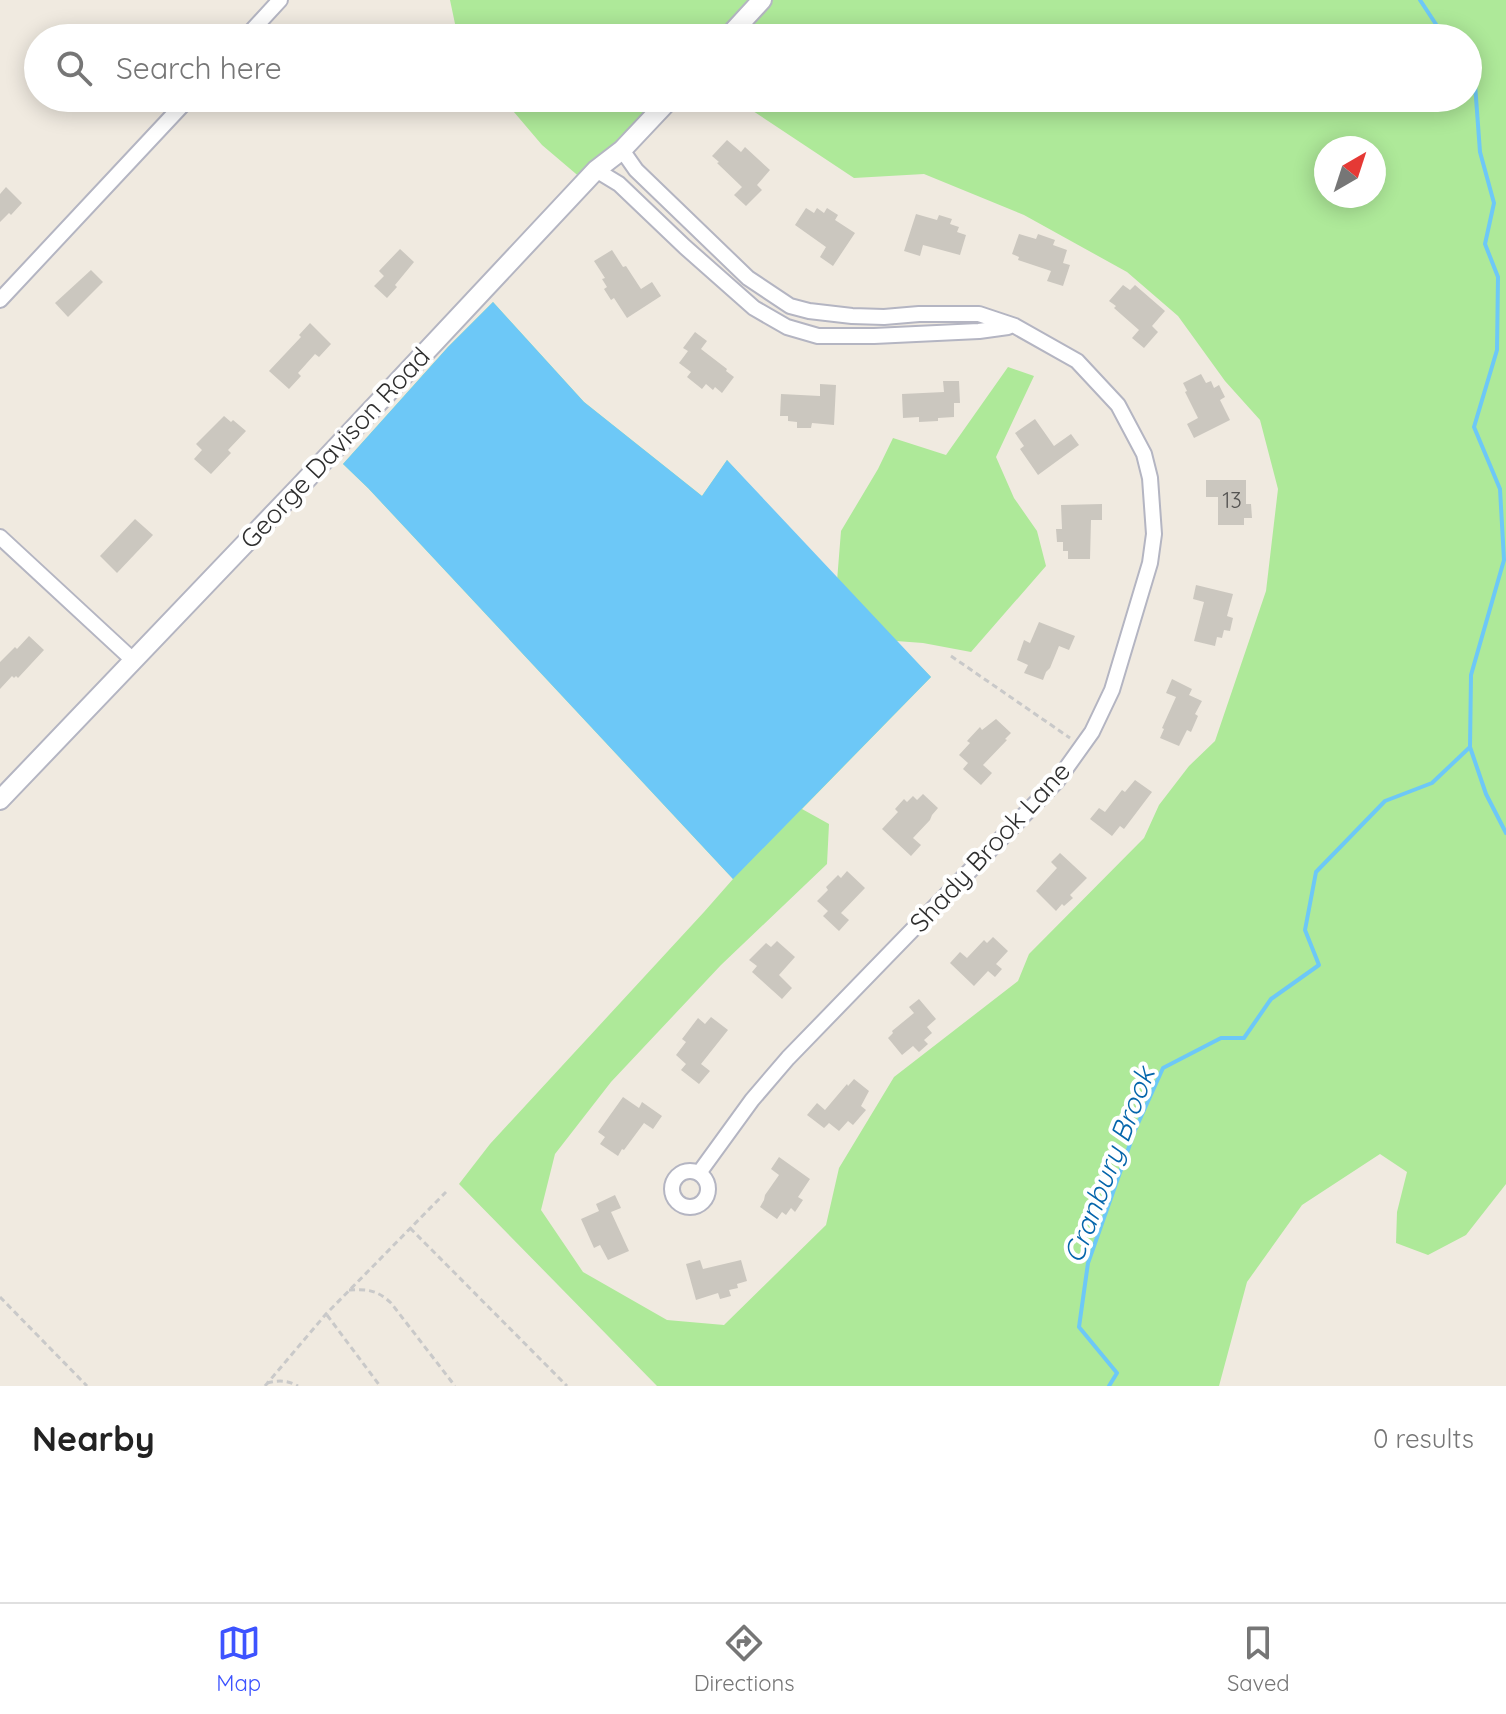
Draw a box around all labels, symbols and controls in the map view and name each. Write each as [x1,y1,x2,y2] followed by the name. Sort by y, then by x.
[24,24,1482,112] search box
[52,46,96,90] icon: search
[116,49,282,87] text: Search here
[1314,136,1386,208] north arrow
[233,340,437,555] street label: George Davison Road
[1222,486,1242,514] house number: 13
[902,755,1077,939] street label: Shady Brook Lane
[1055,1059,1163,1267] water label: Cranbury Brook
[32,1417,155,1460] text: Nearby
[1373,1422,1474,1455] text: 0 results
[216,1621,261,1697] tab: Map
[694,1621,794,1697] tab: Directions
[1227,1621,1290,1697] tab: Saved

